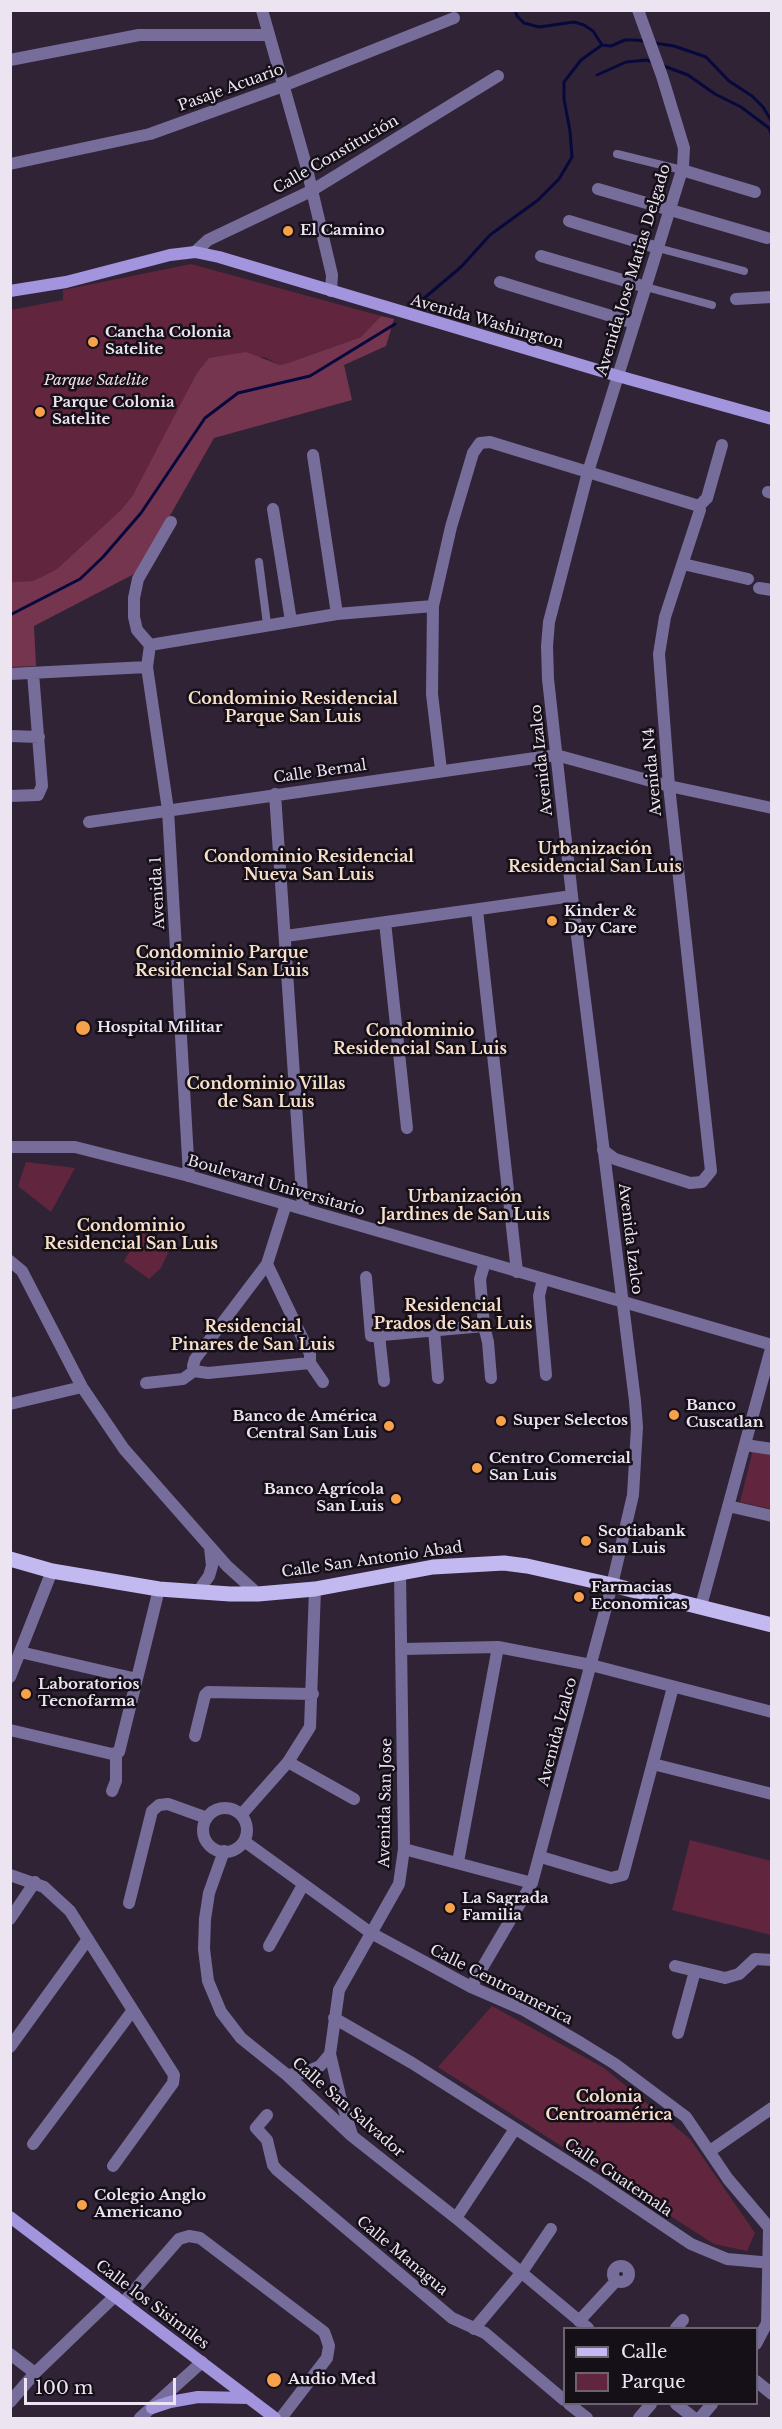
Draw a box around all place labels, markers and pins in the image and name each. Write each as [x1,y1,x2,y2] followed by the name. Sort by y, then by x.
[300,222,385,240] place label: El Camino
[281,224,295,238] marker: El Camino
[105,324,231,359] place label: Cancha Colonia Satelite
[86,335,100,349] marker: Cancha Colonia Satelite
[52,394,175,429] place label: Parque Colonia Satelite
[33,405,47,419] marker: Parque Colonia Satelite
[564,903,637,938] place label: Kinder & Day Care
[545,914,559,928] marker: Kinder & Day Care
[74,1019,92,1037] marker: Hospital Militar
[97,1019,222,1037] place label: Hospital Militar
[686,1397,764,1432] place label: Banco Cuscatlan
[233,1408,377,1443] place label: Banco de América Central San Luis
[667,1408,681,1422] marker: Banco Cuscatlan
[513,1412,628,1430] place label: Super Selectos
[494,1414,508,1428] marker: Super Selectos
[382,1419,396,1433] marker: Banco de América Central San Luis
[489,1450,631,1485] place label: Centro Comercial San Luis
[470,1461,484,1475] marker: Centro Comercial San Luis
[264,1481,384,1516] place label: Banco Agrícola San Luis
[389,1492,403,1506] marker: Banco Agrícola San Luis
[598,1523,686,1558] place label: Scotiabank San Luis
[579,1534,593,1548] marker: Scotiabank San Luis
[591,1579,688,1614] place label: Farmacias Economicas
[572,1590,586,1604] marker: Farmacias Economicas
[38,1676,139,1711] place label: Laboratorios Tecnofarma
[19,1687,33,1701] marker: Laboratorios Tecnofarma
[462,1890,549,1925] place label: La Sagrada Familia
[443,1901,457,1915] marker: La Sagrada Familia
[94,2187,206,2222] place label: Colegio Anglo Americano
[75,2198,89,2212] marker: Colegio Anglo Americano
[265,2371,283,2389] marker: Audio Med
[288,2371,376,2389] place label: Audio Med

